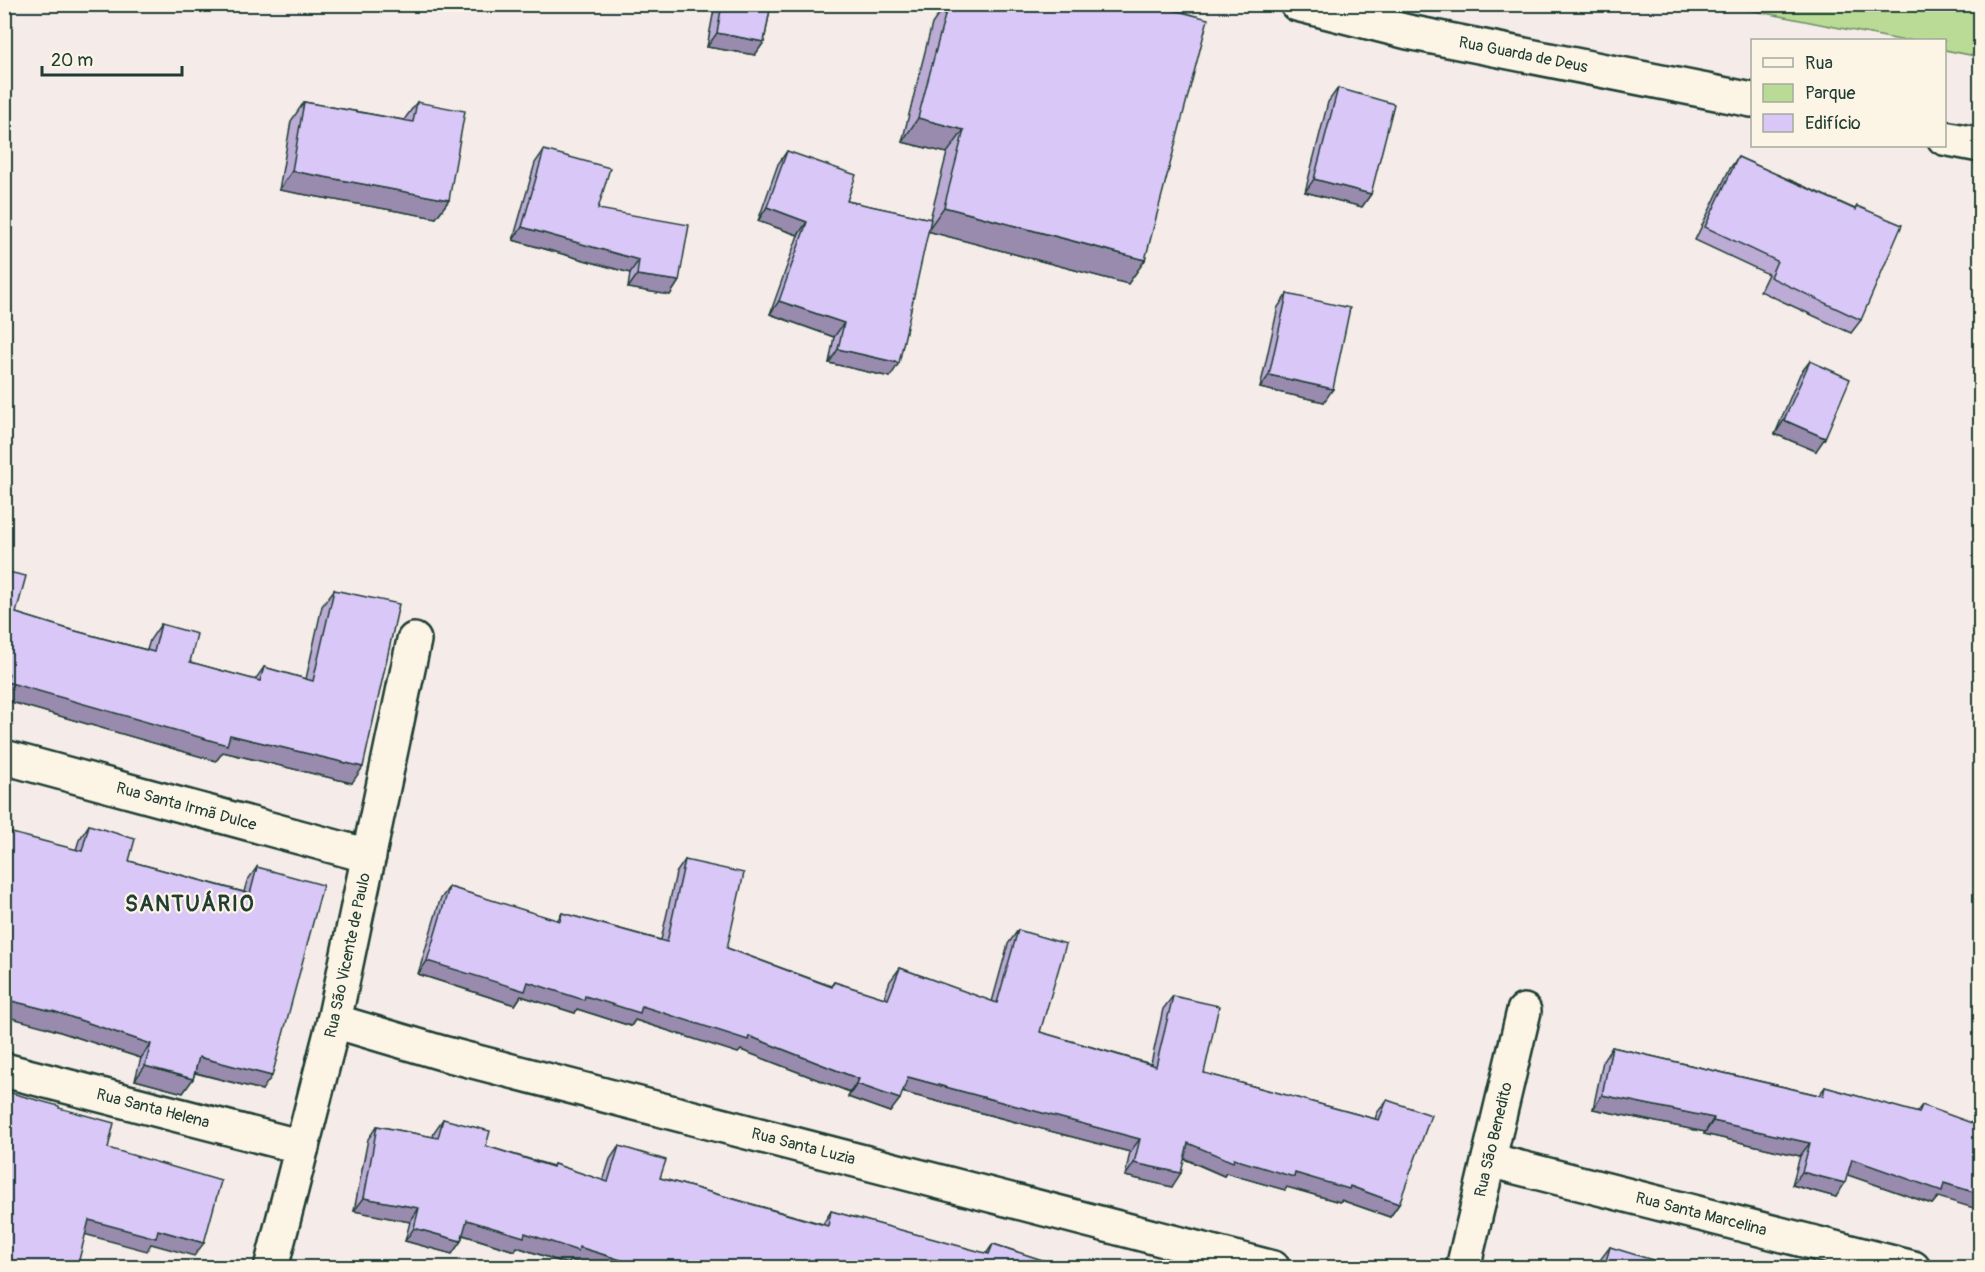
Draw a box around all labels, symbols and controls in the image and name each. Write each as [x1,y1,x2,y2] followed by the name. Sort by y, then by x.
[1457,32,1590,77] street label: Rua Guarda de Deus
[42,39,182,77] scale bar
[1751,39,1946,147] legend
[51,49,93,72] text: 20 m
[1805,52,1833,75] text: Rua
[1805,82,1855,105] text: Parque
[1805,112,1861,135] text: Edifício
[114,778,259,835] street label: Rua Santa Irmã Dulce
[320,871,375,1040] street label: Rua São Vicente de Paulo
[125,890,255,918] district label: SANTUÁRIO
[1470,1080,1517,1199] street label: Rua São Benedito
[94,1084,212,1133] street label: Rua Santa Helena
[749,1123,858,1170] street label: Rua Santa Luzia
[1634,1188,1769,1240] street label: Rua Santa Marcelina

